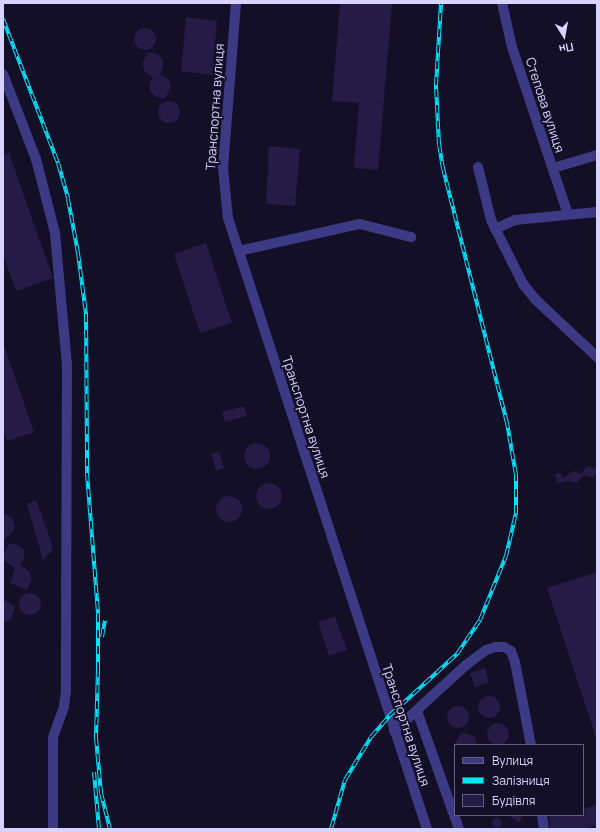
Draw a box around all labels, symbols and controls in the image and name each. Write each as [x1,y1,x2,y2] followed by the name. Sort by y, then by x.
[544,16,584,56] north arrow
[558,39,575,57] text: Пн
[203,43,227,171] street label: Транспортна вулиця
[522,56,568,154] street label: Степова вулиця
[279,354,333,480] street label: Транспортна вулиця
[379,662,433,788] street label: Транспортна вулиця
[454,744,584,816] legend
[492,752,533,769] text: Вулиця
[492,772,550,789] text: Залізниця
[492,792,535,809] text: Будівля

